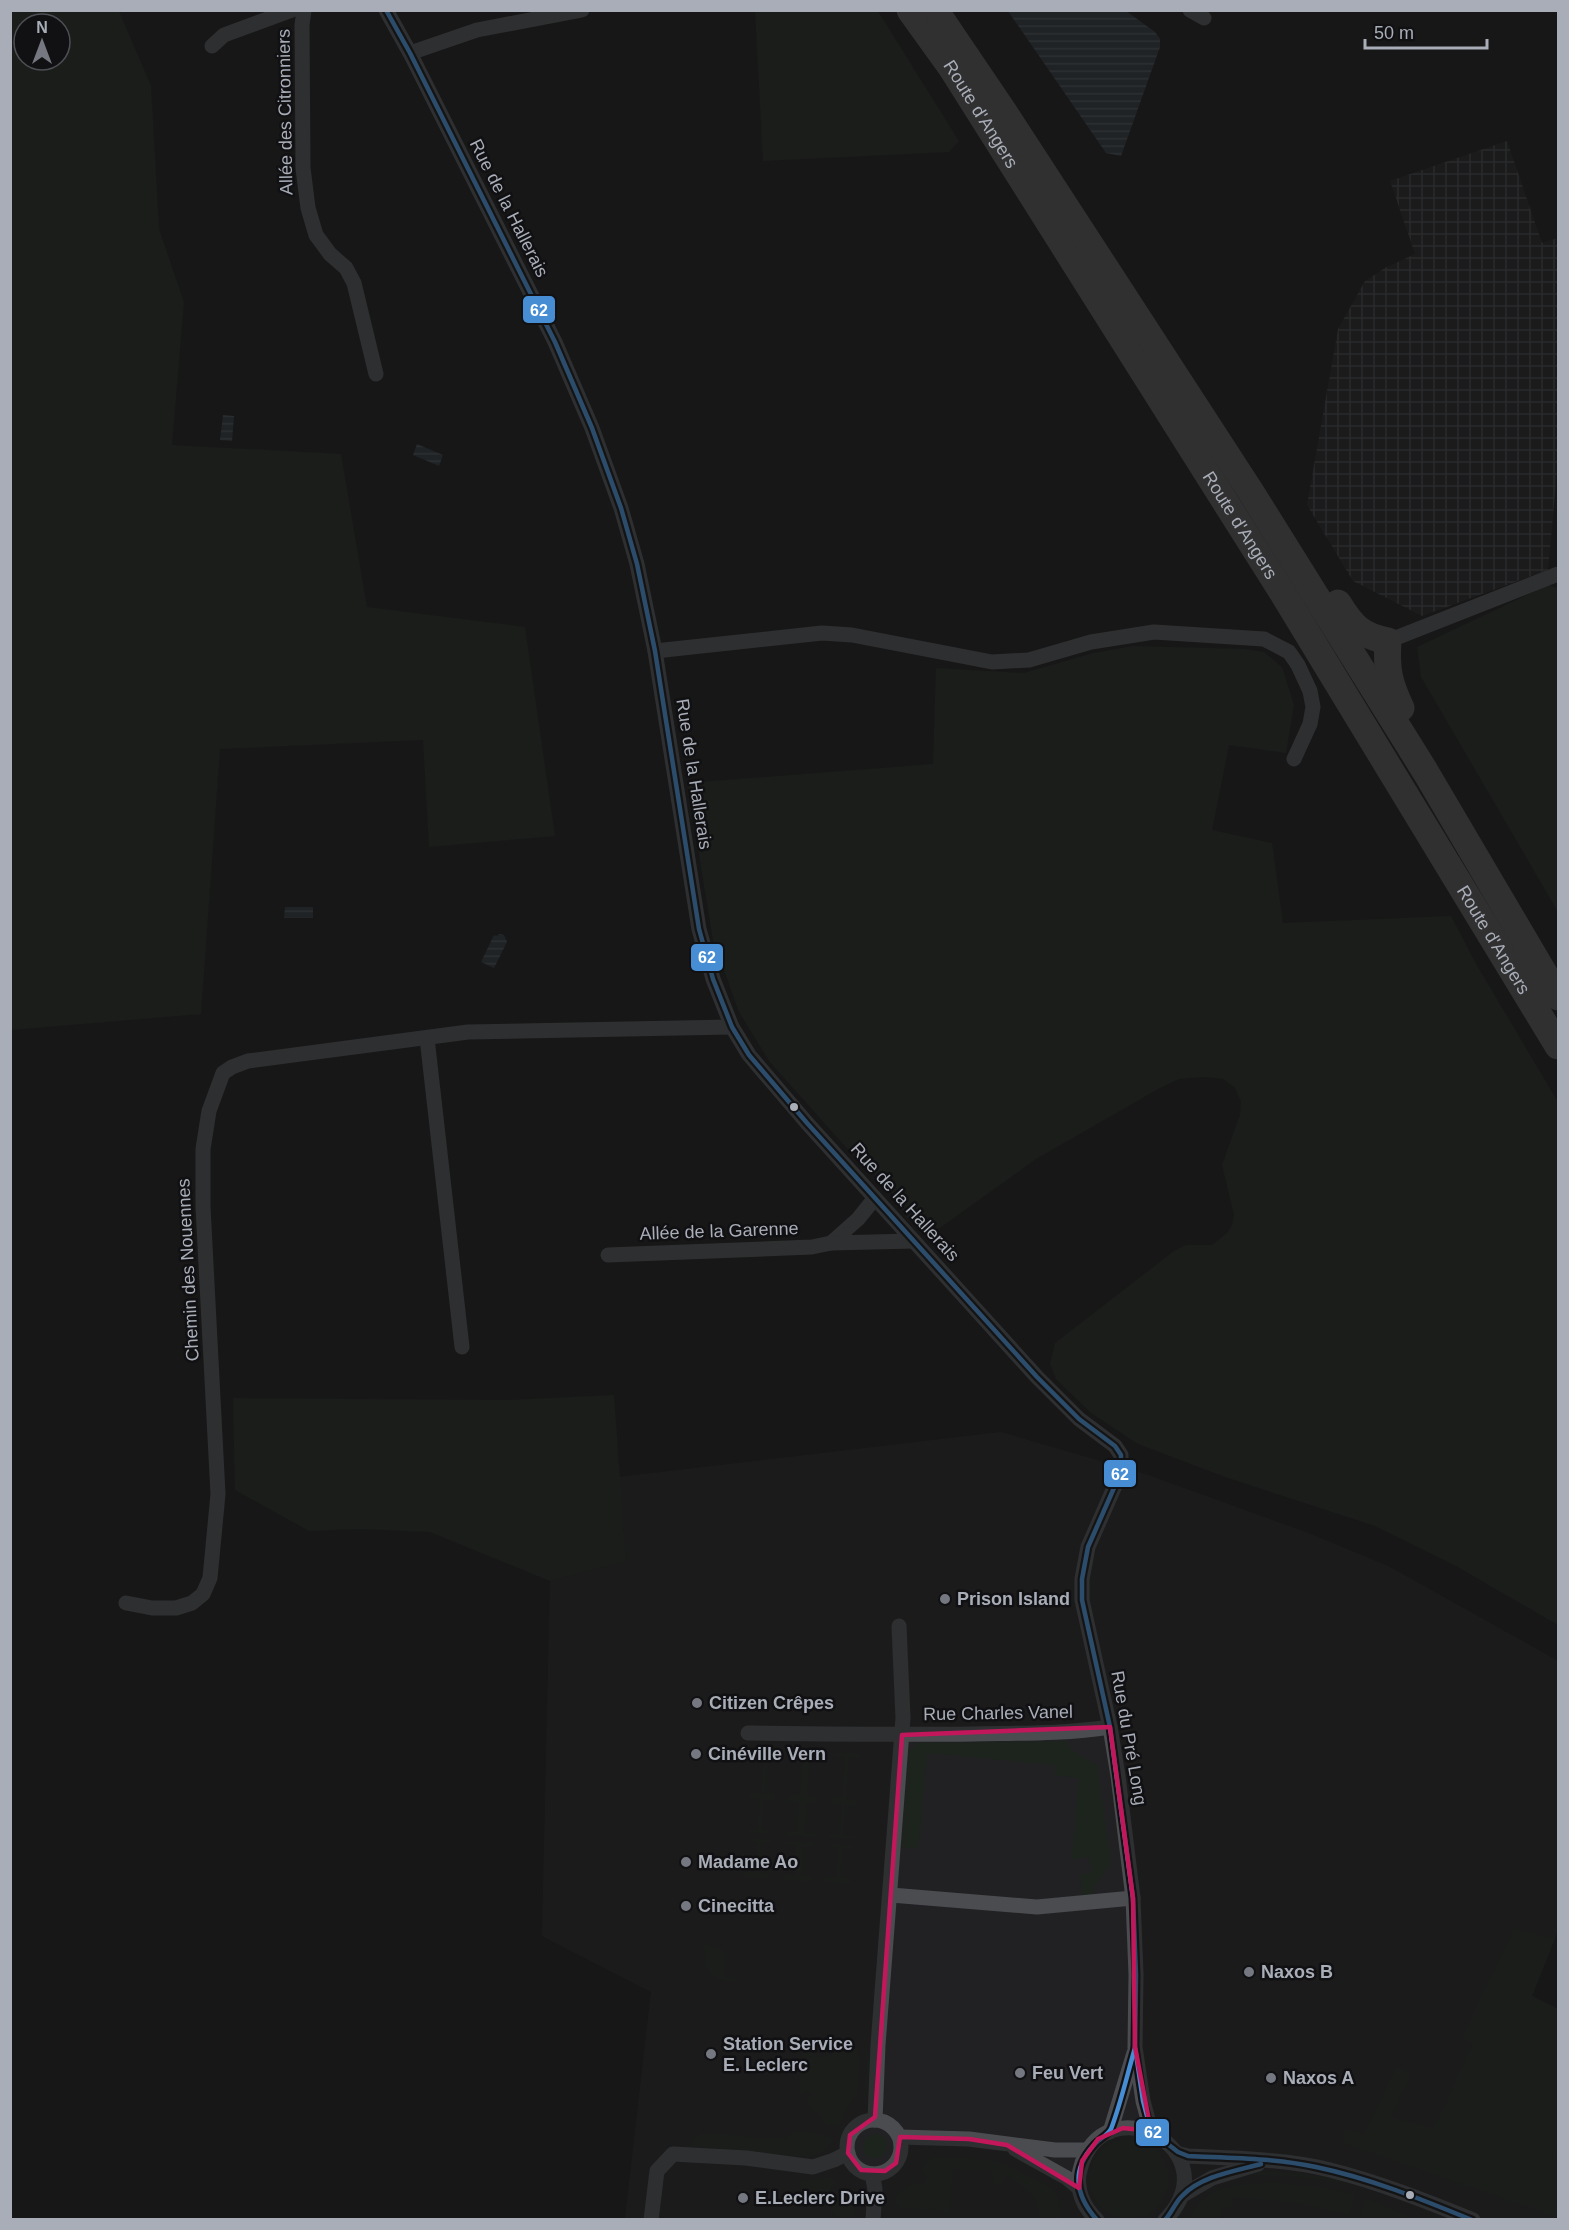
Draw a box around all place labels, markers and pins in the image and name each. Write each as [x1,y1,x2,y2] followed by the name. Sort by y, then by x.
[788,1101,800,1113] unlabelled marker
[957,1589,1070,1609] place label: Prison Island
[938,1592,952,1606] marker: Prison Island
[709,1693,834,1713] place label: Citizen Crêpes
[690,1696,704,1710] marker: Citizen Crêpes
[708,1744,826,1764] place label: Cinéville Vern
[689,1747,703,1761] marker: Cinéville Vern
[698,1852,798,1872] place label: Madame Ao
[679,1855,693,1869] marker: Madame Ao
[698,1896,775,1916] place label: Cinecitta
[679,1899,693,1913] marker: Cinecitta
[1261,1962,1333,1982] place label: Naxos B
[1242,1965,1256,1979] marker: Naxos B
[723,2034,853,2075] place label: Station Service E. Leclerc
[704,2047,718,2061] marker: Station Service E. Leclerc
[1032,2063,1103,2083] place label: Feu Vert
[1013,2066,1027,2080] marker: Feu Vert
[1283,2068,1354,2088] place label: Naxos A
[1264,2071,1278,2085] marker: Naxos A
[755,2188,885,2208] place label: E.Leclerc Drive
[1404,2189,1416,2201] unlabelled marker
[736,2191,750,2205] marker: E.Leclerc Drive

